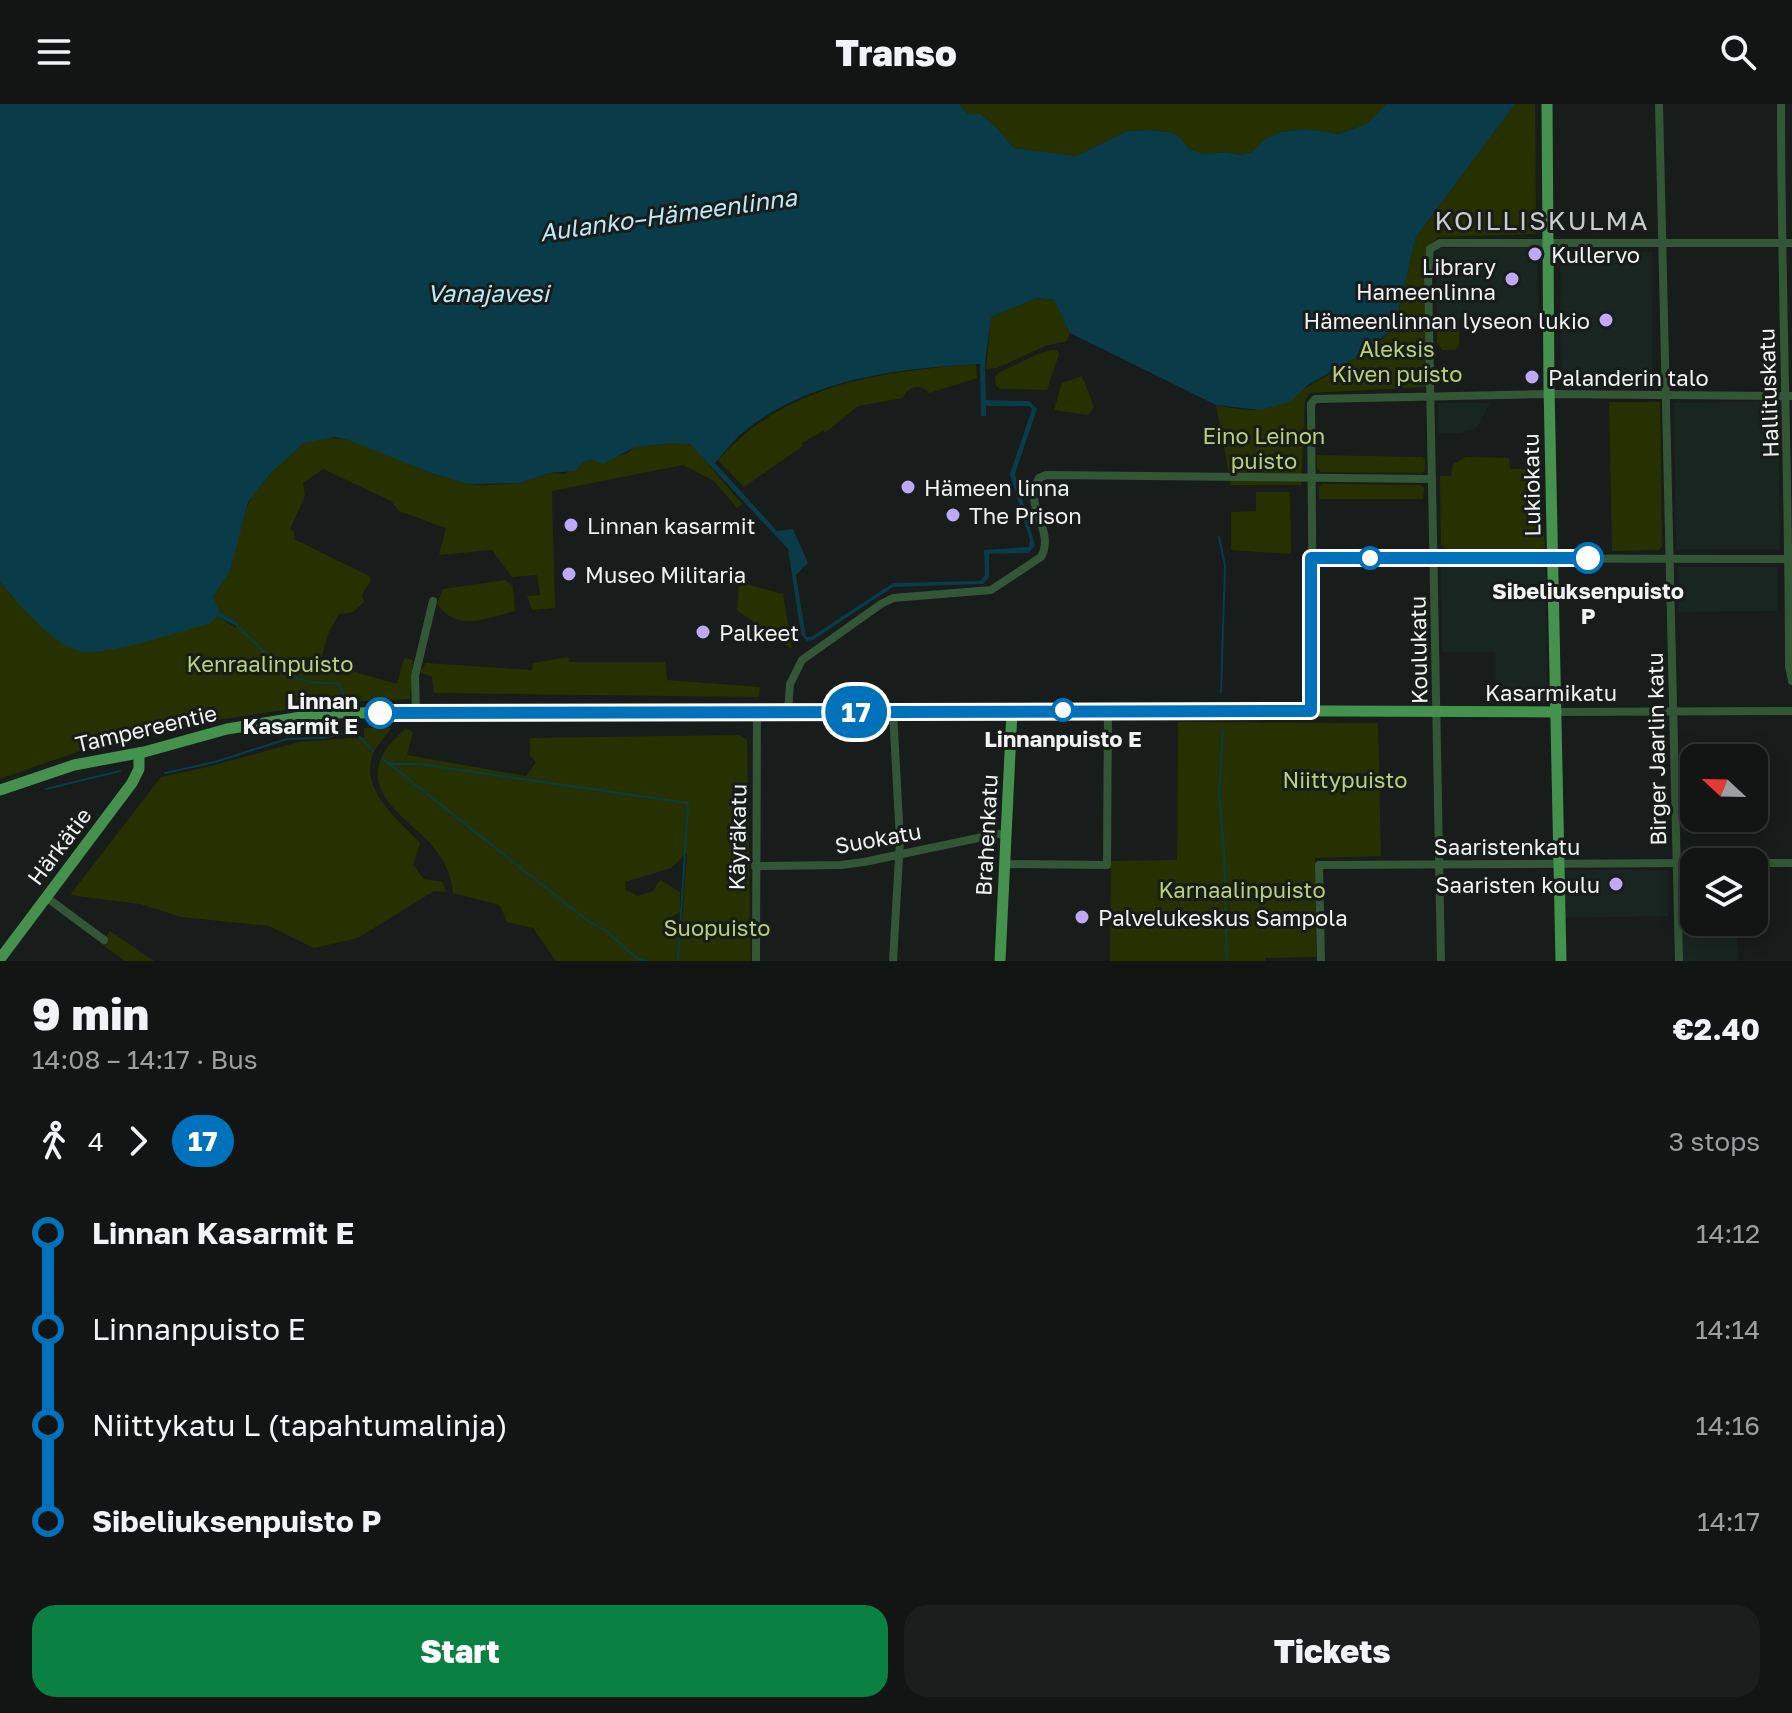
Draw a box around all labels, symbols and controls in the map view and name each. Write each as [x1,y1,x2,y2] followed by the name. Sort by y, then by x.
[32,30,76,74] icon: menu
[1716,30,1760,74] icon: search
[835,31,957,74] text: Transo
[538,181,800,246] water label: Aulanko–Hämeenlinna
[1435,205,1649,236] district label: KOILLISKULMA
[1551,241,1640,268] place label: Kullervo
[1526,245,1544,263] marker: Kullervo
[1356,253,1496,305] place label: Library Hameenlinna
[1503,270,1521,288] marker: Library Hameenlinna
[427,278,552,308] water label: Vanajavesi
[1303,307,1590,334] place label: Hämeenlinnan lyseon lukio
[1597,311,1615,329] marker: Hämeenlinnan lyseon lukio
[1752,328,1784,458] street label: Hallituskatu
[1331,335,1463,387] park label: Aleksis Kiven puisto
[1548,364,1709,391] place label: Palanderin talo
[1523,368,1541,386] marker: Palanderin talo
[1203,422,1325,474] park label: Eino Leinon puisto
[1517,433,1545,537] street label: Lukiokatu
[924,474,1070,501] place label: Hämeen linna
[899,478,917,496] marker: Hämeen linna
[969,502,1082,529] place label: The Prison
[944,506,962,524] marker: The Prison
[587,512,755,539] place label: Linnan kasarmit
[562,516,580,534] marker: Linnan kasarmit
[1573,543,1603,573] marker: Sibeliuksenpuisto P
[1359,547,1381,569] unlabelled marker
[585,561,746,588] place label: Museo Militaria
[560,565,578,583] marker: Museo Militaria
[1492,577,1684,629] place label: Sibeliuksenpuisto P
[1404,596,1432,704] street label: Koulukatu
[719,619,799,646] place label: Palkeet
[694,623,712,641] marker: Palkeet
[186,650,354,677] park label: Kenraalinpuisto
[1641,652,1671,846] street label: Birger Jaarlin katu
[1485,679,1617,706] street label: Kasarmikatu
[820,686,892,738] line badge: 17
[243,687,358,739] place label: Linnan Kasarmit E
[841,695,871,728] text: 17
[365,698,395,728] marker: Linnan Kasarmit E
[73,699,219,757] street label: Tampereentie
[1052,699,1074,721] marker: Linnanpuisto E
[984,725,1142,752] place label: Linnanpuisto E
[1680,744,1768,832] north arrow
[1680,744,1768,936] map controls
[1282,766,1408,793] park label: Niittypuisto
[969,773,1003,897] street label: Brahenkatu
[723,783,751,891] street label: Käyräkatu
[21,802,97,890] street label: Härkätie
[833,817,923,859] street label: Suokatu
[1434,833,1580,860] street label: Saaristenkatu
[1680,848,1768,936] button: layers
[1435,871,1600,898] place label: Saaristen koulu
[1607,875,1625,893] marker: Saaristen koulu
[1158,876,1326,903] park label: Karnaalinpuisto
[1098,904,1348,931] place label: Palvelukeskus Sampola
[1073,908,1091,926] marker: Palvelukeskus Sampola
[664,914,771,941] park label: Suopuisto
[32,987,149,1040] text: 9 min
[1673,1011,1760,1047] text: €2.40
[32,1044,257,1075] text: 14:08 – 14:17 · Bus
[32,1119,76,1163] icon: walk
[116,1119,160,1163] icon: forward
[188,1124,218,1157] text: 17
[88,1126,104,1157] text: 4
[1669,1126,1760,1157] text: 3 stops
[92,1215,354,1251] text: Linnan Kasarmit E
[1696,1218,1760,1249] text: 14:12
[92,1311,306,1347] text: Linnanpuisto E
[1695,1314,1760,1345] text: 14:14
[92,1407,508,1443] text: Niittykatu L (tapahtumalinja)
[1695,1410,1760,1441] text: 14:16
[92,1503,381,1539] text: Sibeliuksenpuisto P
[1697,1506,1760,1537] text: 14:17
[32,1605,888,1697] button: Start
[904,1605,1760,1697] button: Tickets

